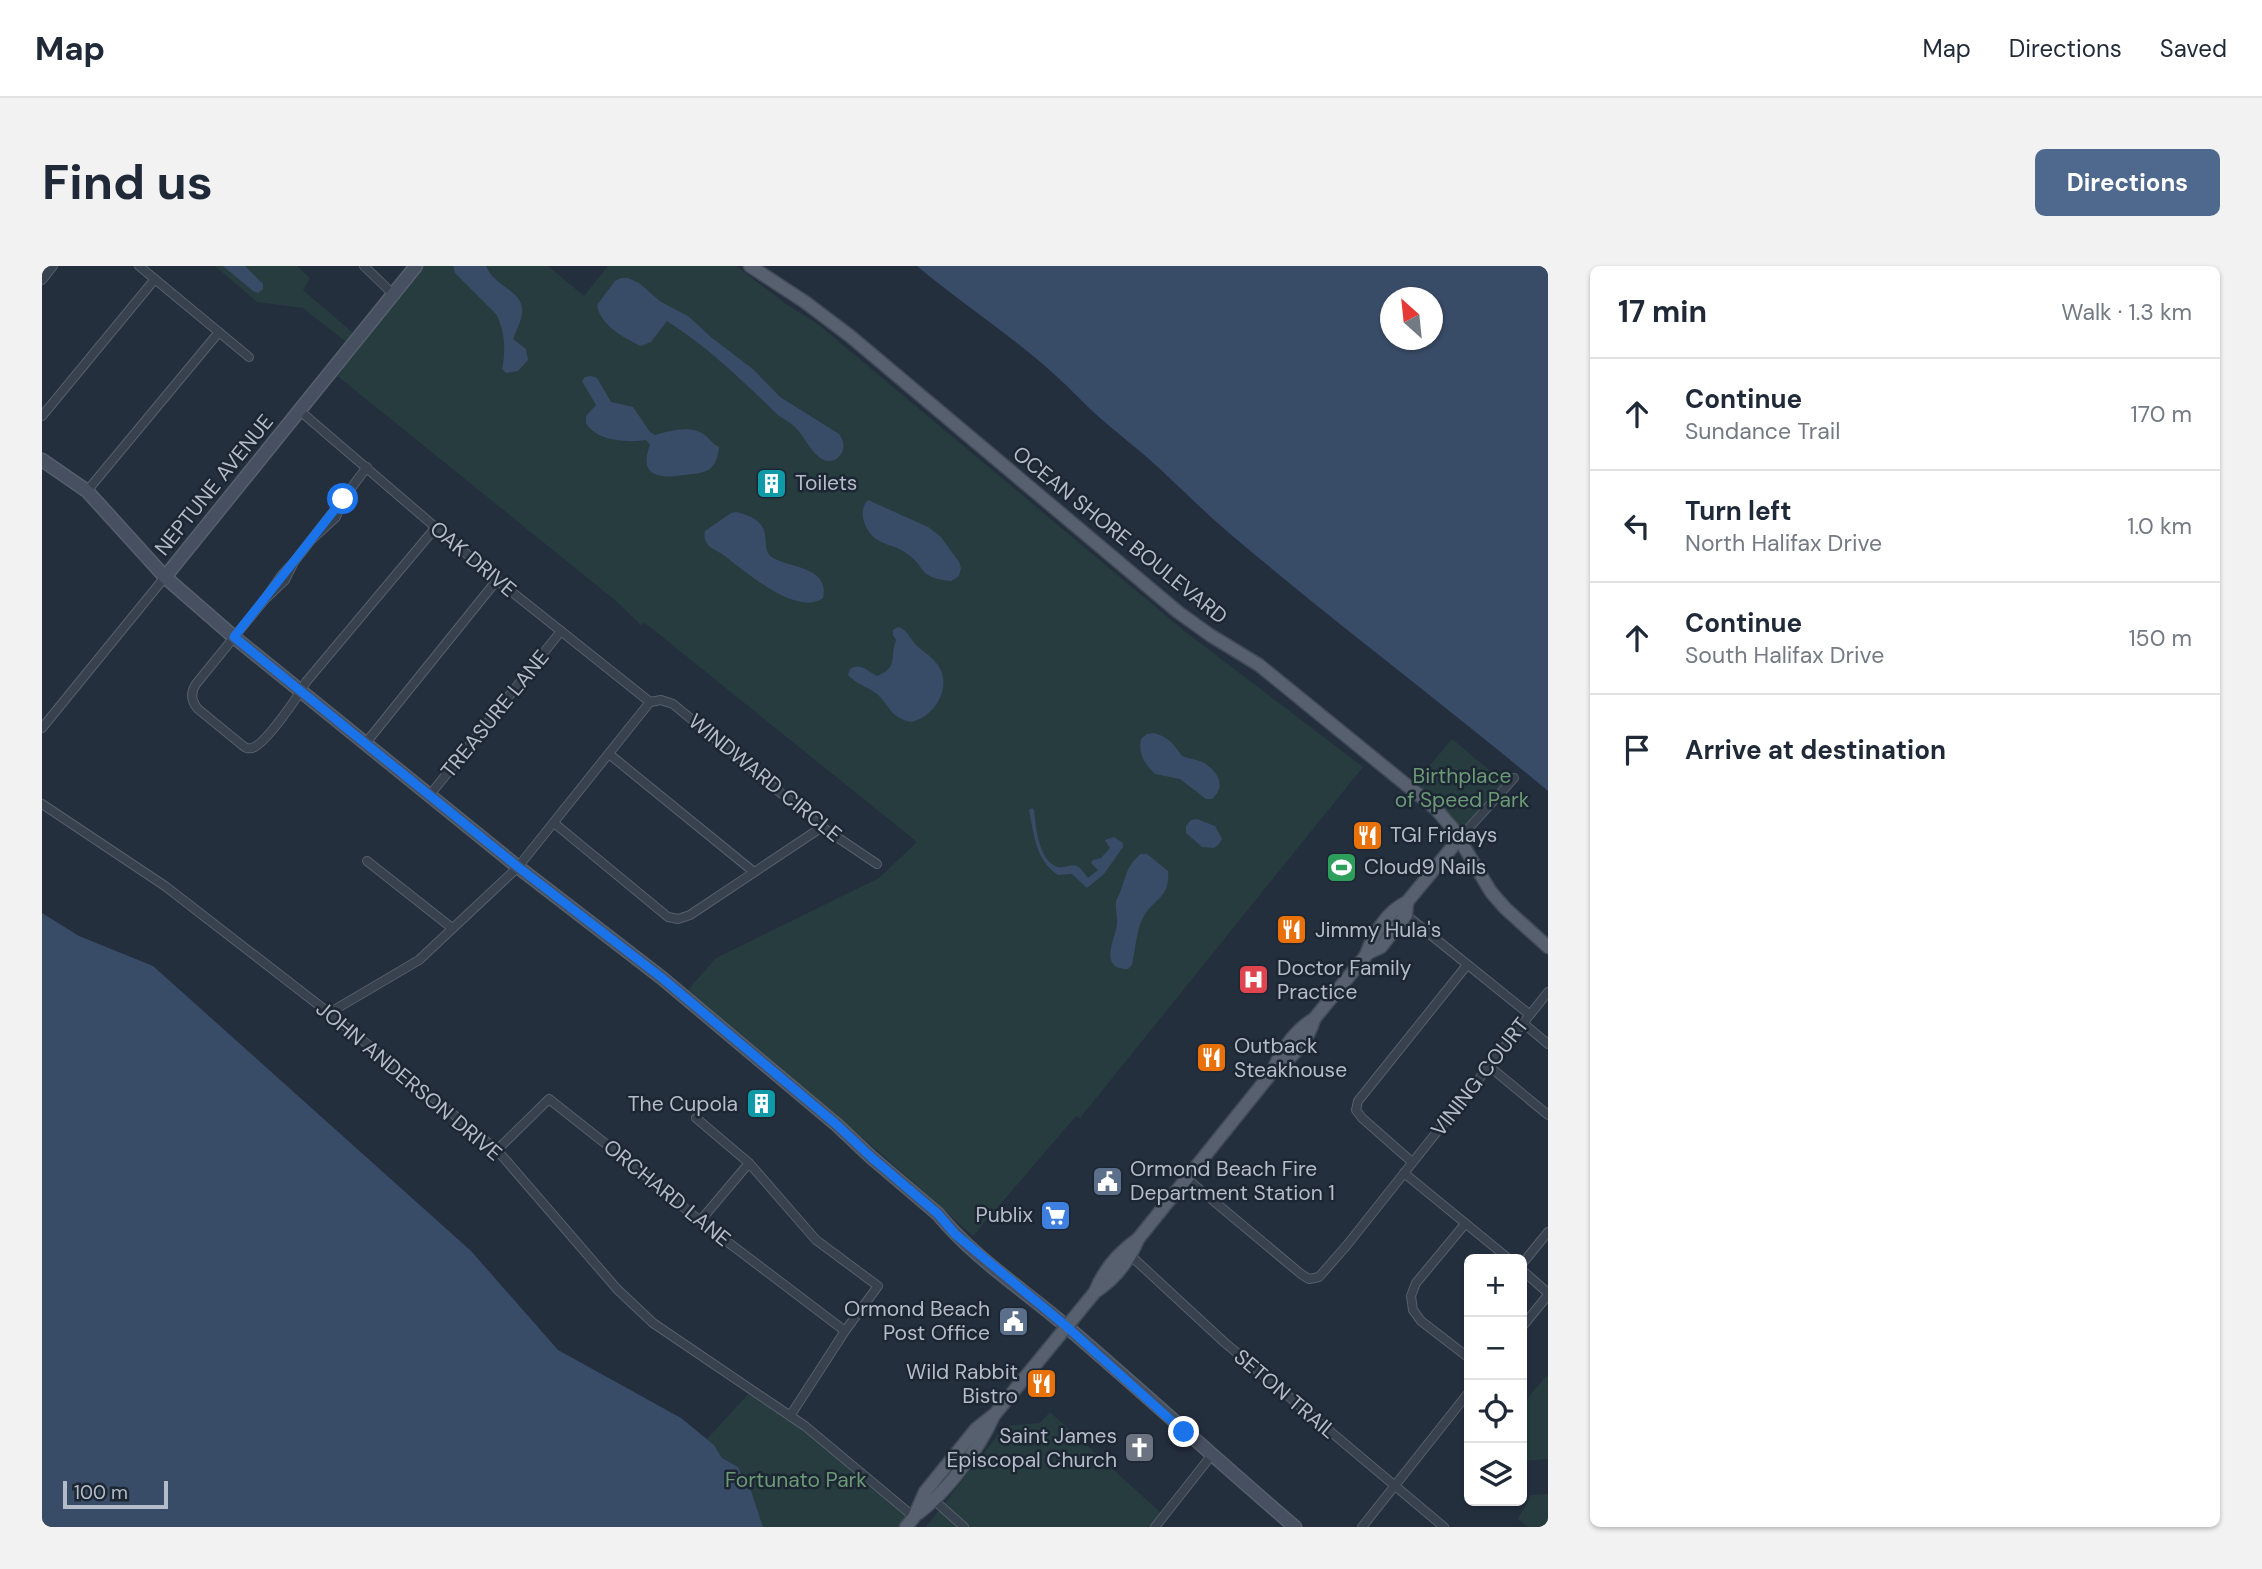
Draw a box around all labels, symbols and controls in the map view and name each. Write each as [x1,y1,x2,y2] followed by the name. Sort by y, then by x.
[35,27,105,70] text: Map
[1923,33,1971,64] text: Map
[2009,33,2122,64] text: Directions
[2160,33,2227,64] text: Saved
[2035,149,2220,216] button: Directions
[42,150,213,214] text: Find us
[1380,287,1443,350] north arrow
[1618,292,1707,331] text: 17 min
[2061,297,2192,327] text: Walk · 1.3 km
[1685,382,1802,416] text: Continue
[1618,395,1656,433] icon: ahead
[2131,399,2192,429] text: 170 m
[148,409,280,561] street label: NEPTUNE AVENUE
[1685,416,1840,446] text: Sundance Trail
[1007,440,1233,630] street label: OCEAN SHORE BOULEVARD
[755,466,789,500] building icon: Toilets
[795,469,857,497] place label: Toilets
[327,483,358,514] route start
[1685,494,1792,528] text: Turn left
[1618,507,1656,545] icon: left
[2127,511,2192,541] text: 1.0 km
[424,515,522,603] street label: OAK DRIVE
[1685,528,1882,558] text: North Halifax Drive
[1685,606,1802,640] text: Continue
[1618,619,1656,657] icon: ahead
[2128,623,2192,653] text: 150 m
[1685,640,1884,670] text: South Halifax Drive
[435,644,555,784] street label: TREASURE LANE
[683,708,847,848] street label: WINDWARD CIRCLE
[1618,731,1656,769] icon: arrive
[1685,733,1946,767] text: Arrive at destination
[1395,762,1530,814] park label: Birthplace of Speed Park
[1350,818,1384,852] restaurant icon: TGI Fridays
[1390,821,1497,849] place label: TGI Fridays
[1324,850,1358,884] sports icon: Cloud9 Nails
[1364,853,1486,881] place label: Cloud9 Nails
[1275,913,1309,947] restaurant icon: Jimmy Hula's
[1315,916,1441,944] place label: Jimmy Hula's
[1277,954,1412,1006] place label: Doctor Family Practice
[1237,963,1271,997] hospital icon: Doctor Family Practice
[310,995,508,1167] street label: JOHN ANDERSON DRIVE
[1425,1012,1535,1142] street label: VINING COURT
[1234,1032,1347,1084] place label: Outback Steakhouse
[1194,1041,1228,1075] restaurant icon: Outback Steakhouse
[744,1087,778,1121] building icon: The Cupola
[628,1090,738,1118] place label: The Cupola
[598,1133,736,1253] street label: ORCHARD LANE
[1130,1155,1335,1207] place label: Ormond Beach Fire Department Station 1
[1090,1164,1124,1198] public building icon: Ormond Beach Fire Department Station 1
[1039,1198,1073,1232] supermarket icon: Publix
[976,1201,1033,1229] place label: Publix
[1464,1254,1527,1506] map controls
[1464,1254,1527,1317] button: +
[844,1295,990,1347] place label: Ormond Beach Post Office
[996,1304,1030,1338] public building icon: Ormond Beach Post Office
[1464,1317,1527,1380] button: −
[1228,1343,1342,1445] street label: SETON TRAIL
[906,1358,1018,1410] place label: Wild Rabbit Bistro
[1024,1367,1058,1401] restaurant icon: Wild Rabbit Bistro
[1464,1380,1527,1443] button: locate
[1168,1416,1199,1447] route end
[946,1422,1117,1474] place label: Saint James Episcopal Church
[1123,1431,1157,1465] church icon: Saint James Episcopal Church
[1464,1443,1527,1506] button: layers
[725,1466,867,1494] park label: Fortunato Park
[63,1478,168,1510] scale bar
[74,1480,128,1505] text: 100 m

